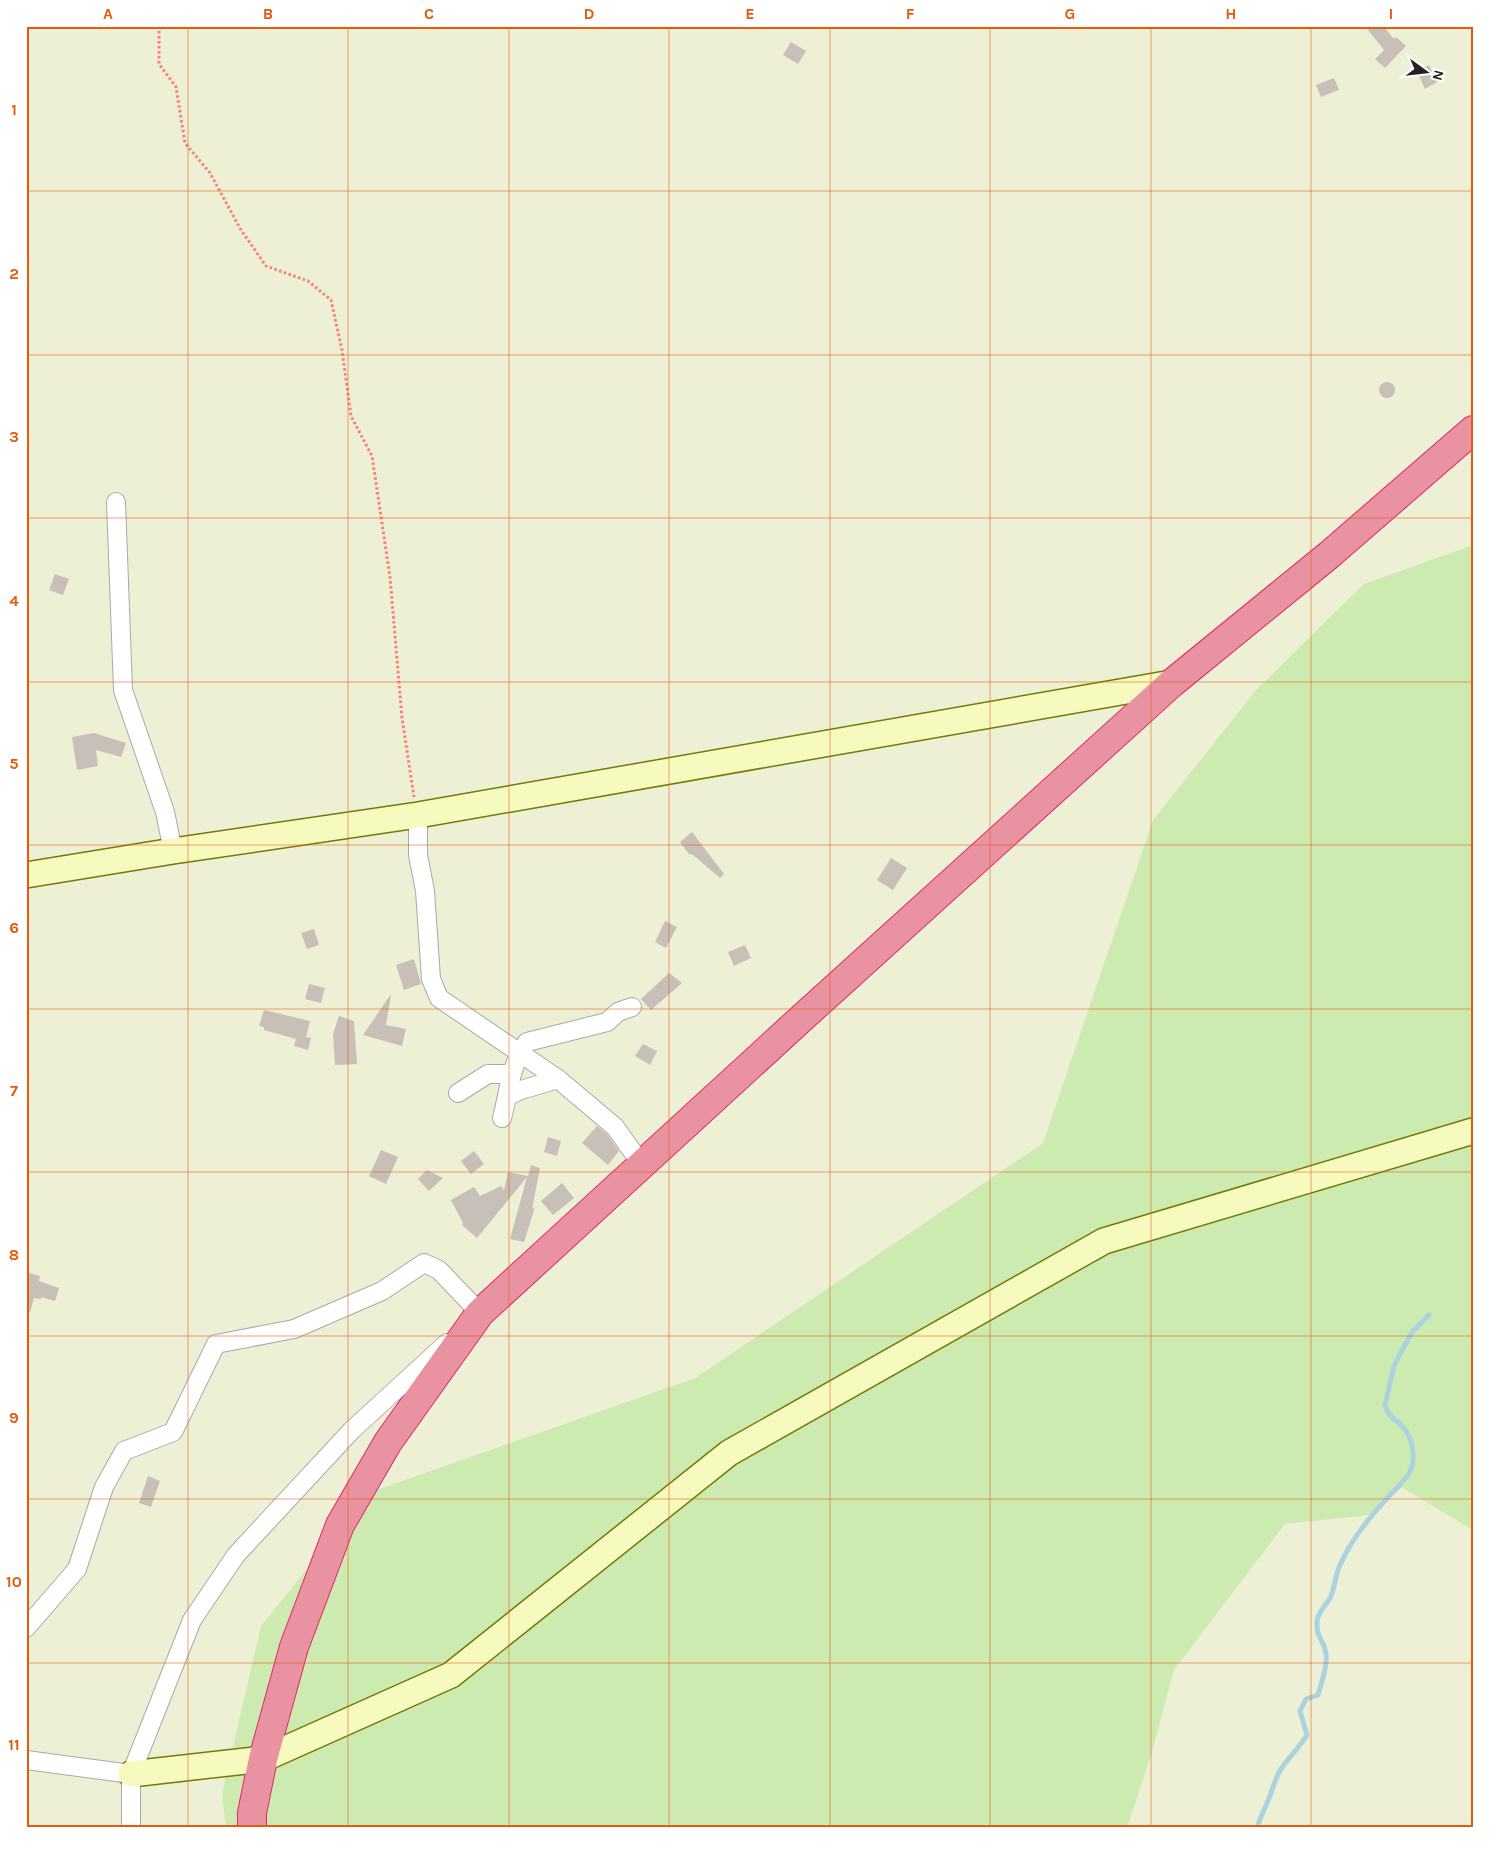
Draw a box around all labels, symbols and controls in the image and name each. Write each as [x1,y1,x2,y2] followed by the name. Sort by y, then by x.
[103,4,113,23] text: A
[263,4,273,23] text: B
[424,4,434,23] text: C
[584,4,595,23] text: D
[745,4,755,23] text: E
[906,4,915,23] text: F
[1065,4,1075,23] text: G
[1225,4,1237,23] text: H
[1389,4,1393,23] text: I
[1402,48,1452,98] north arrow
[1429,68,1448,82] text: N
[11,100,17,119] text: 1
[9,264,19,283] text: 2
[9,427,19,446] text: 3
[9,591,19,610] text: 4
[9,754,19,773] text: 5
[9,918,19,937] text: 6
[10,1081,18,1100] text: 7
[9,1245,19,1264] text: 8
[9,1408,19,1427] text: 9
[6,1572,22,1591] text: 10
[8,1735,20,1754] text: 11

